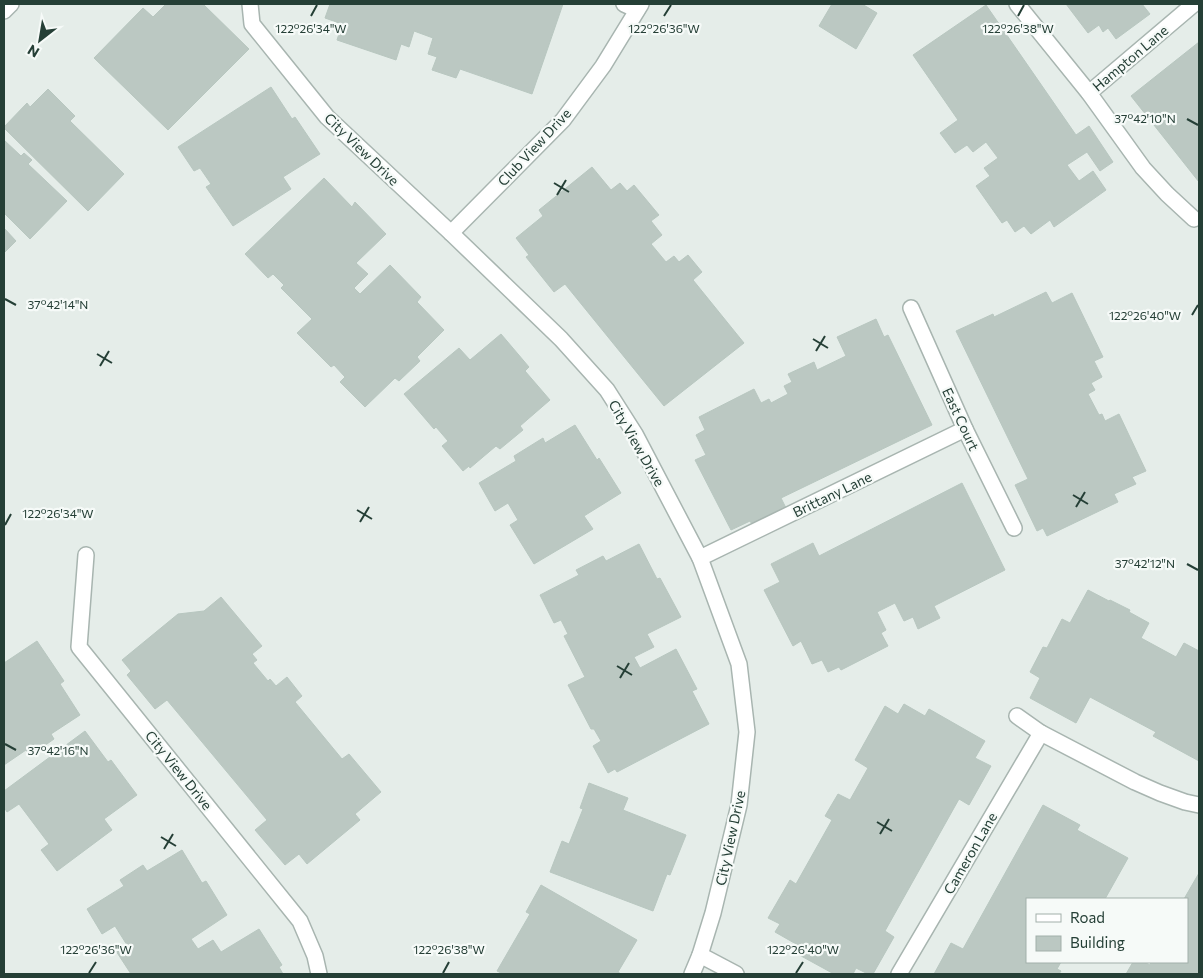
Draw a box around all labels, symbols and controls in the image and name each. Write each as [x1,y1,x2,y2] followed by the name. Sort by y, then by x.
[15,15,65,65] north arrow
[275,21,347,35] text: 122°26'34"W
[628,21,700,35] text: 122°26'36"W
[982,21,1054,35] text: 122°26'38"W
[1089,21,1171,95] street label: Hampton Lane
[24,42,42,62] text: N
[494,105,574,189] street label: Club View Drive
[321,109,403,189] street label: City View Drive
[1114,111,1176,125] text: 37°42'10"N
[28,297,88,311] text: 37°42'14"N
[1109,308,1181,322] text: 122°26'40"W
[939,385,983,453] street label: East Court
[605,397,669,489] street label: City View Drive
[790,468,874,520] street label: Brittany Lane
[22,506,94,520] text: 122°26'34"W
[1115,556,1175,570] text: 37°42'12"N
[142,727,216,813] street label: City View Drive
[28,743,88,757] text: 37°42'16"N
[712,789,748,887] street label: City View Drive
[940,809,1000,897] street label: Cameron Lane
[1026,898,1188,963] legend
[1070,908,1105,926] text: Road
[1070,933,1125,951] text: Building
[60,942,132,956] text: 122°26'36"W
[413,942,485,956] text: 122°26'38"W
[767,942,839,956] text: 122°26'40"W

